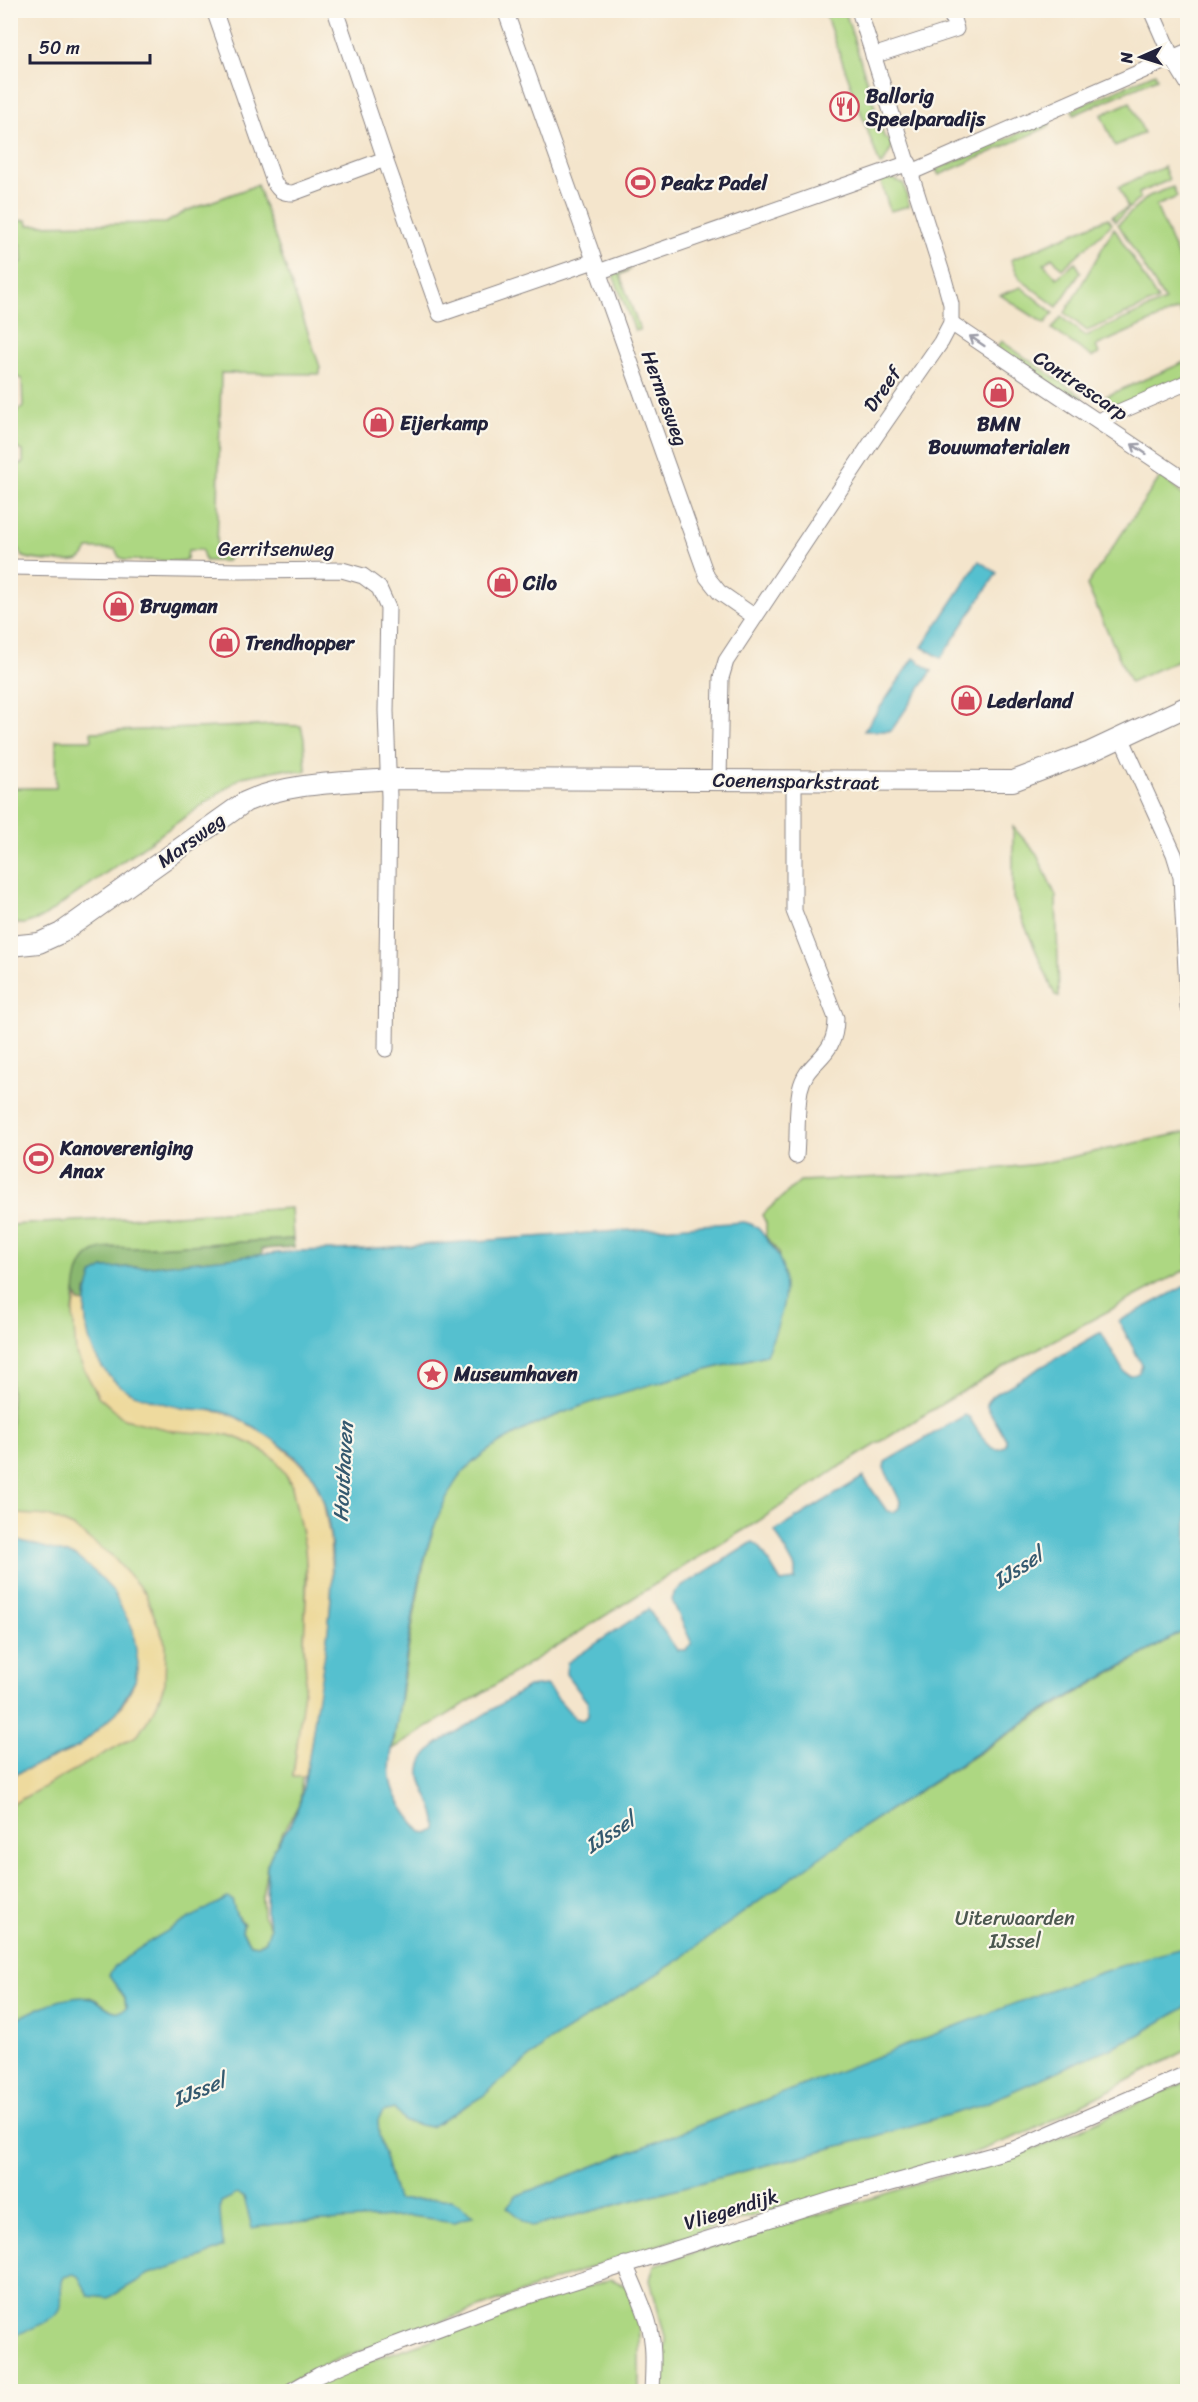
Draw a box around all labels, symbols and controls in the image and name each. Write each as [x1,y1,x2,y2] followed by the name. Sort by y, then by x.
[30,27,150,65] scale bar
[1111,27,1171,87] north arrow
[39,32,80,64] text: 50 m
[1112,51,1141,65] text: N
[865,79,986,137] place label: Ballorig Speelparadijs
[829,91,861,123] restaurant icon: Ballorig Speelparadijs
[661,166,768,201] place label: Peakz Padel
[624,167,656,199] sports icon: Peakz Padel
[969,334,986,346] one-way arrow
[1026,341,1136,431] street label: Contrescarp
[631,345,698,451] street label: Hermesweg
[854,357,912,420] street label: Dreef
[983,377,1015,409] shop icon: BMN Bouwmaterialen
[400,406,489,441] place label: Eijerkamp
[363,407,395,439] shop icon: Eijerkamp
[928,407,1070,465] place label: BMN Bouwmaterialen
[1131,443,1148,455] one-way arrow
[218,532,334,567] street label: Gerritsenweg
[522,566,558,601] place label: Cilo
[486,567,518,599] shop icon: Cilo
[140,589,218,624] place label: Brugman
[103,590,135,622] shop icon: Brugman
[245,626,356,661] place label: Trendhopper
[208,627,240,659] shop icon: Trendhopper
[987,684,1074,719] place label: Lederland
[950,685,982,717] shop icon: Lederland
[712,763,880,800] street label: Coenensparkstraat
[149,803,233,877] street label: Marsweg
[59,1131,193,1189] place label: Kanovereniging Anax
[23,1143,55,1175] sports icon: Kanovereniging Anax
[453,1357,578,1392] place label: Museumhaven
[417,1358,449,1390] place icon: Museumhaven
[321,1419,365,1523] water label: Houthaven
[984,1535,1055,1599] water label: IJssel
[576,1800,647,1864] water label: IJssel
[955,1901,1075,1959] park label: Uiterwaarden IJssel
[166,2060,236,2118] water label: IJssel
[680,2179,783,2240] street label: Vliegendijk

